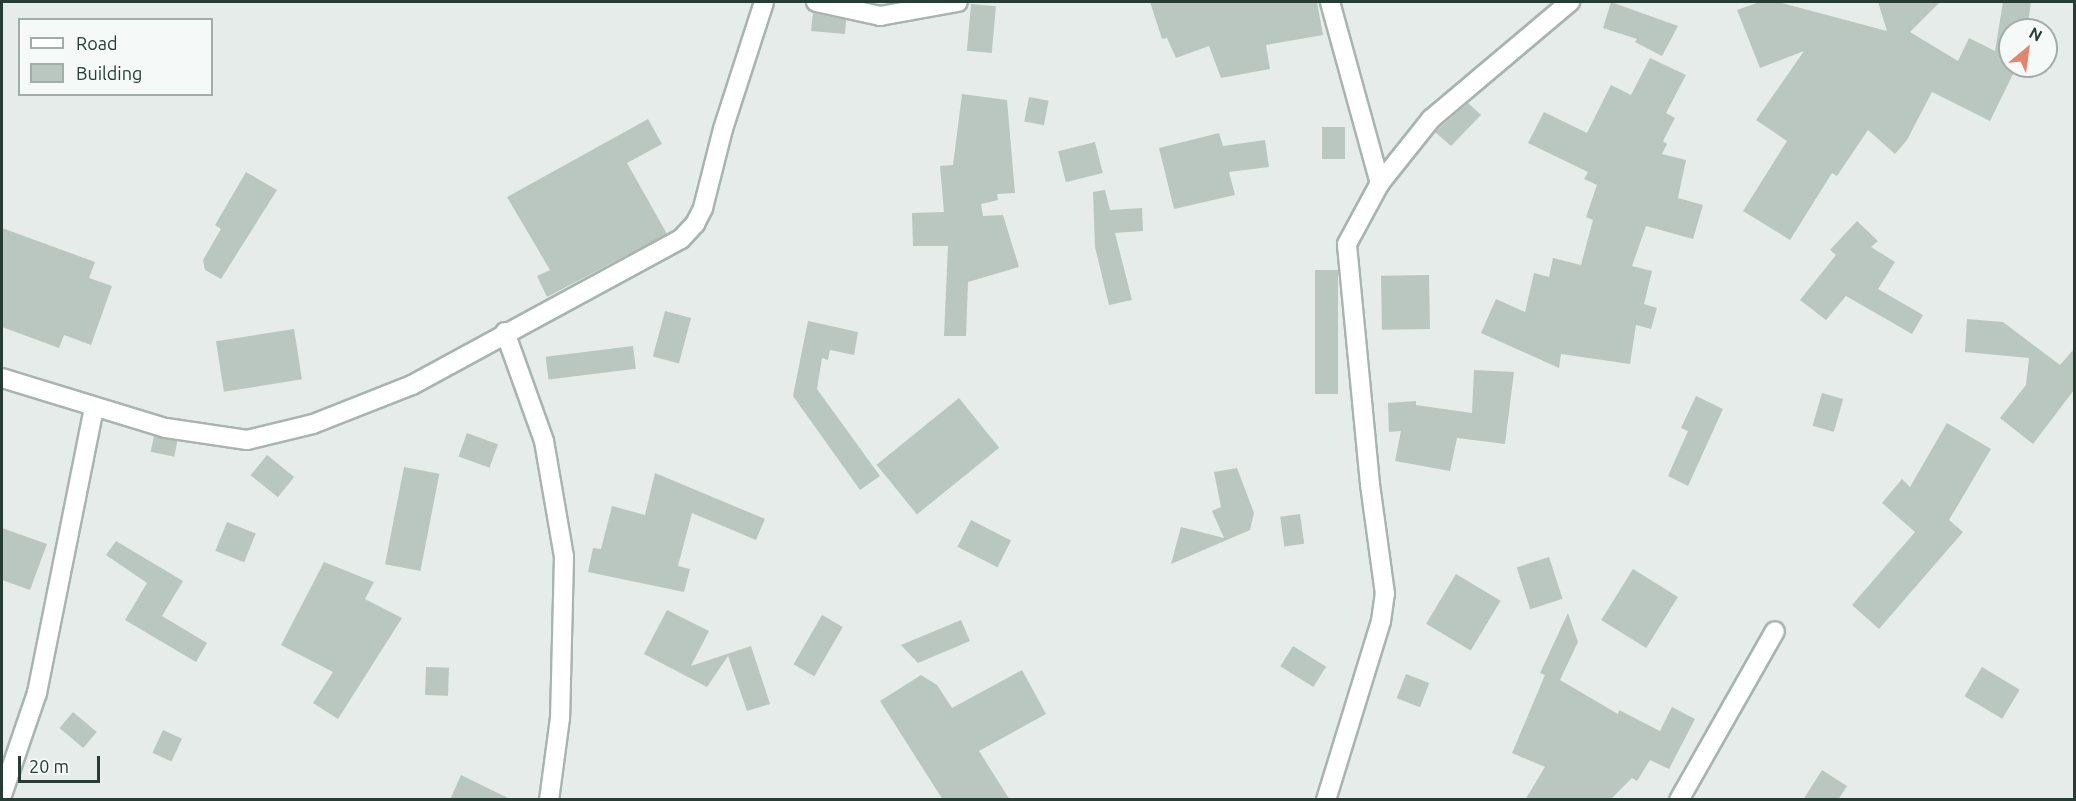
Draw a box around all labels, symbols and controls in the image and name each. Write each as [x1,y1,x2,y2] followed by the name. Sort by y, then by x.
[18,18,213,96] legend
[1998,18,2058,78] north arrow
[2026,23,2045,45] text: N
[76,33,118,53] text: Road
[76,63,142,83] text: Building
[21,744,104,782] scale bar
[29,756,69,776] text: 20 m

